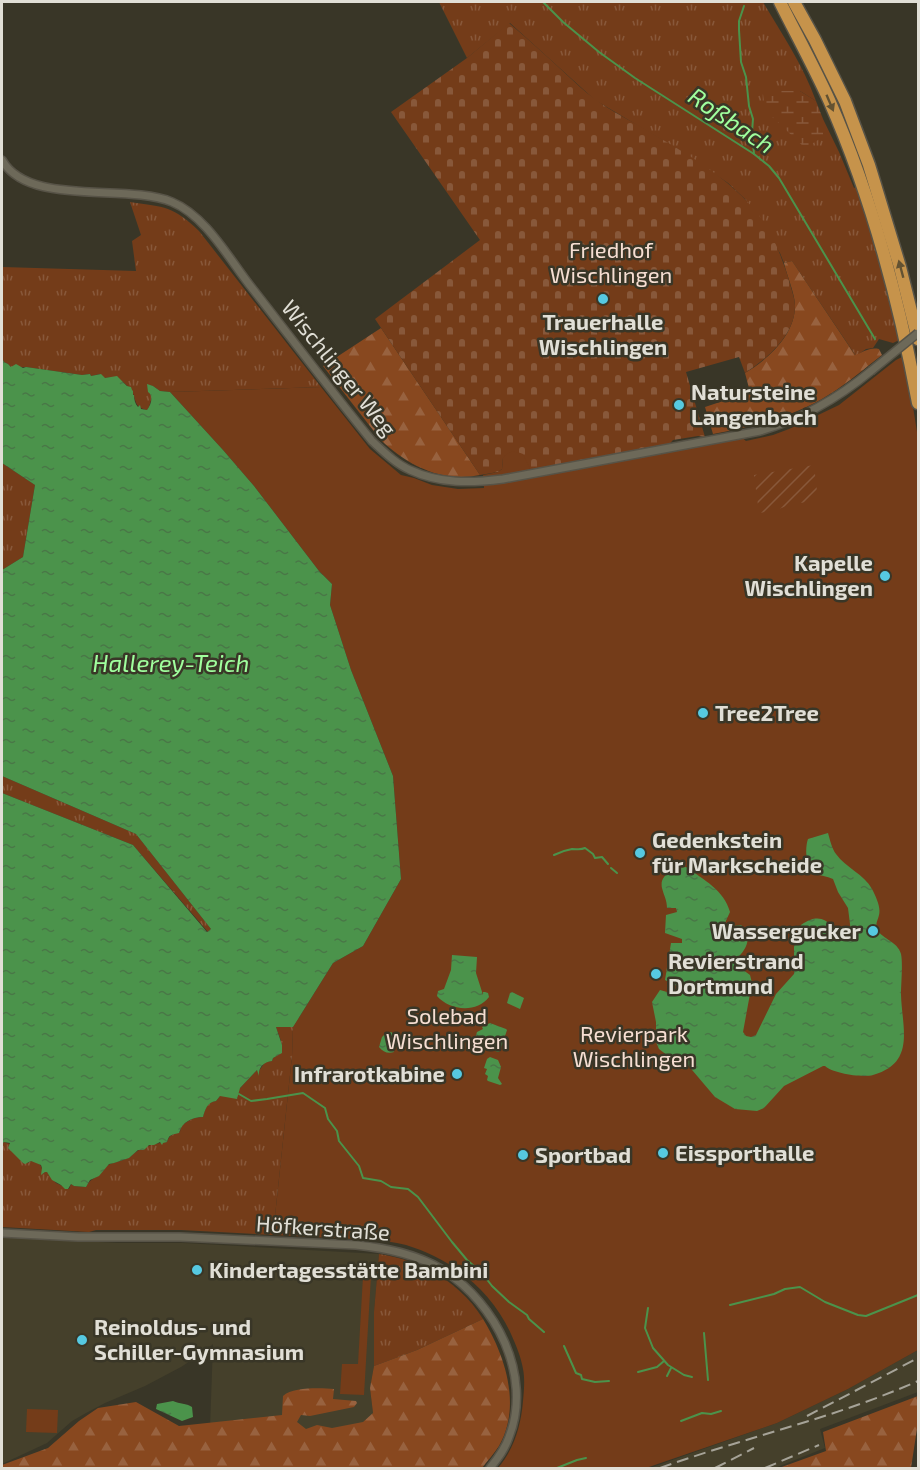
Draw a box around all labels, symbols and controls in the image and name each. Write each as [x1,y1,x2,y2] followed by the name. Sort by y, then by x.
[683,81,780,159] water label: Roßbach
[825,94,834,111] one-way arrow
[550,236,672,287] park label: Friedhof Wischlingen
[895,260,905,278] one-way arrow
[596,292,610,306] marker: Trauerhalle Wischlingen
[277,294,403,441] street label: Wischlinger Weg
[539,308,667,359] place label: Trauerhalle Wischlingen
[691,378,817,429] place label: Natursteine Langenbach
[672,398,686,412] marker: Natursteine Langenbach
[745,549,873,600] place label: Kapelle Wischlingen
[878,569,892,583] marker: Kapelle Wischlingen
[93,648,249,677] water label: Hallerey-Teich
[715,699,819,725] place label: Tree2Tree
[696,706,710,720] marker: Tree2Tree
[652,826,822,877] place label: Gedenkstein für Markscheide
[633,846,647,860] marker: Gedenkstein für Markscheide
[711,917,862,943] place label: Wassergucker
[866,924,880,938] marker: Wassergucker
[668,947,804,998] place label: Revierstrand Dortmund
[649,967,663,981] marker: Revierstrand Dortmund
[386,1002,508,1053] park label: Solebad Wischlingen
[573,1020,695,1071] park label: Revierpark Wischlingen
[294,1060,445,1086] place label: Infrarotkabine
[450,1067,464,1081] marker: Infrarotkabine
[675,1139,814,1165] place label: Eissporthalle
[535,1141,631,1167] place label: Sportbad
[656,1146,670,1160] marker: Eissporthalle
[516,1148,530,1162] marker: Sportbad
[255,1209,391,1245] street label: Höfkerstraße
[209,1256,488,1282] place label: Kindertagesstätte Bambini
[190,1263,204,1277] marker: Kindertagesstätte Bambini
[94,1313,304,1365] place label: Reinoldus- und Schiller-Gymnasium
[75,1333,89,1347] marker: Reinoldus- und Schiller-Gymnasium

